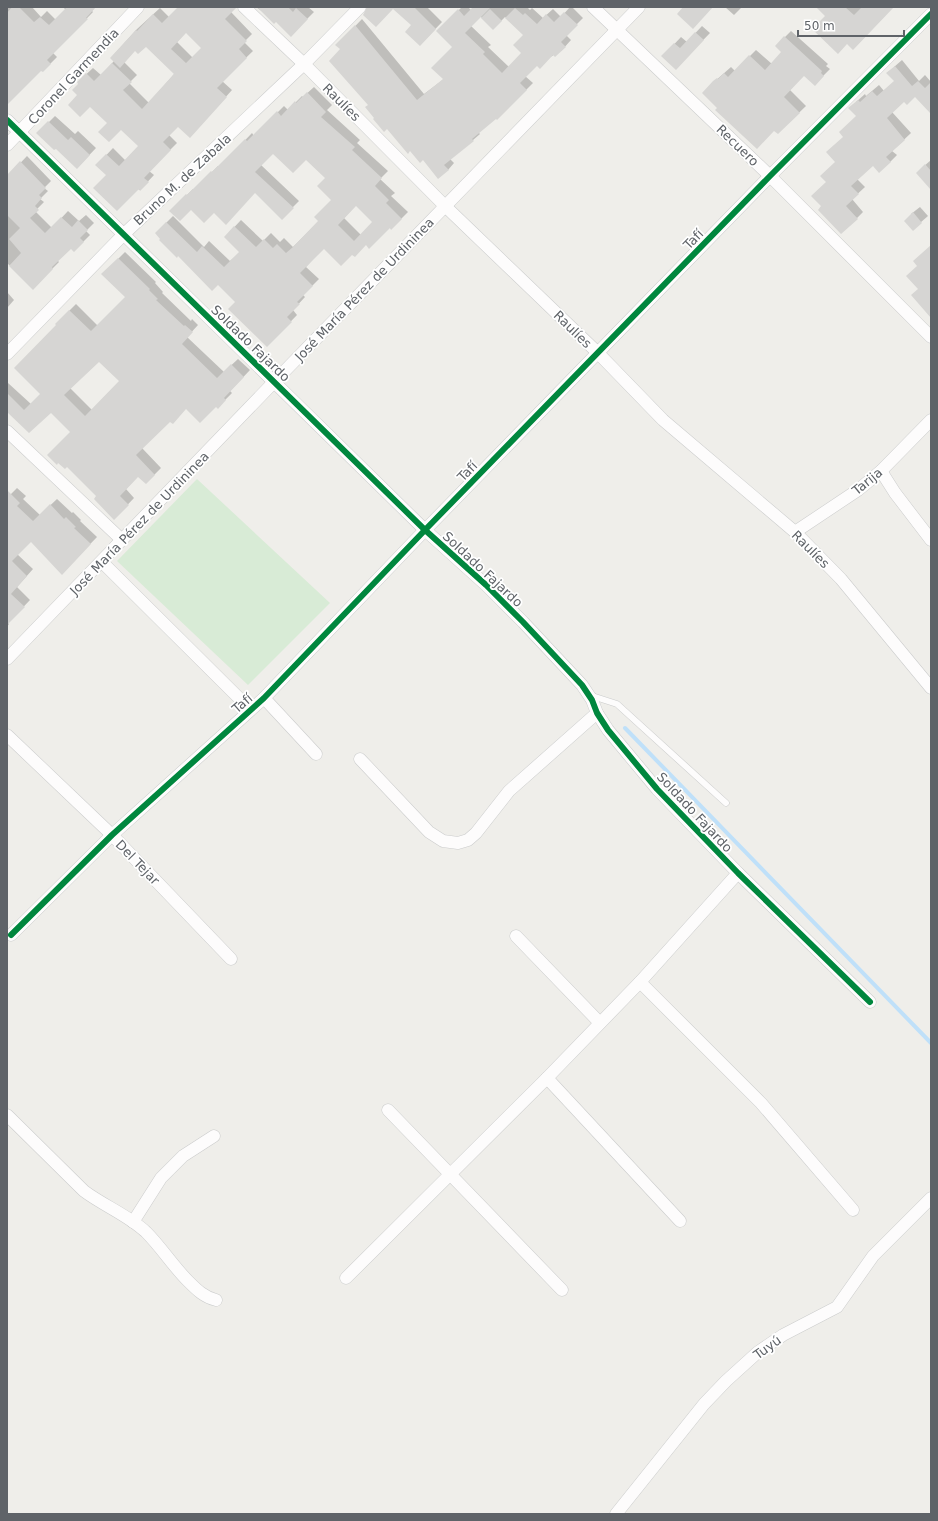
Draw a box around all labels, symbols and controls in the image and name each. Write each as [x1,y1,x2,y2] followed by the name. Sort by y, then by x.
[798,12,904,38] scale bar
[804,19,835,33] text: 50 m
[25,25,122,128] street label: Coronel Garmendia
[320,80,364,124] street label: Raulíes
[713,122,762,169] street label: Recuero
[131,130,234,228] street label: Bruno M. de Zabala
[291,215,437,365] street label: José María Pérez de Urdininea
[680,226,707,253] street label: Tafí
[208,302,293,385] street label: Soldado Fajardo
[551,308,595,351] street label: Raulíes
[66,449,212,599] street label: José María Pérez de Urdininea
[454,458,481,485] street label: Tafí
[848,465,885,499] street label: Tarija
[789,527,833,571] street label: Raulíes
[440,529,526,610] street label: Soldado Fajardo
[228,690,256,717] street label: Tafí
[654,769,735,855] street label: Soldado Fajardo
[113,837,163,888] street label: Del Tejar
[750,1332,784,1363] street label: Tuyú

